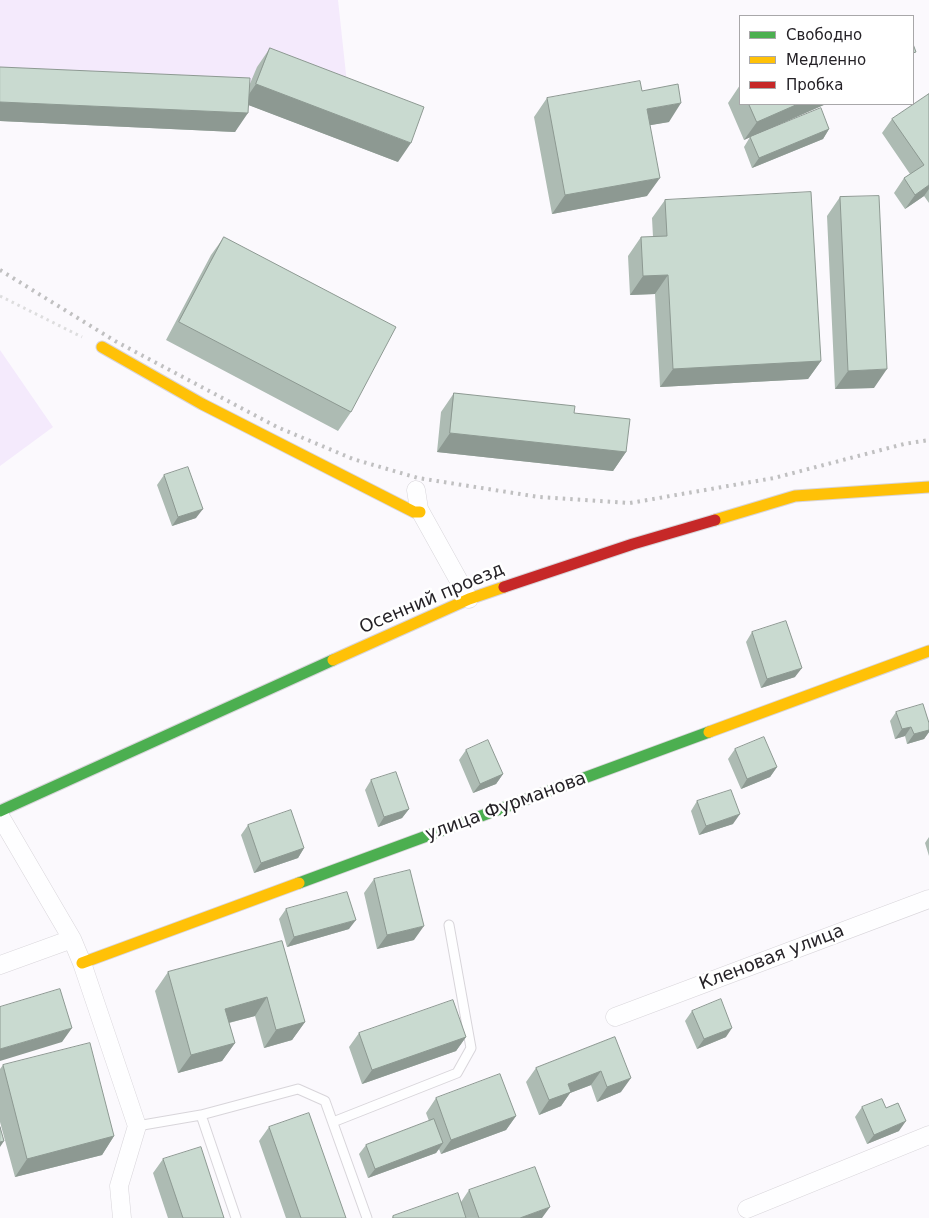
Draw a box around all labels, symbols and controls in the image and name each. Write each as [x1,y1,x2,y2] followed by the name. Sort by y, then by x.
[739,15,914,105] legend
[786,26,862,44] text: Свободно
[786,51,866,69] text: Медленно
[786,76,843,94] text: Пробка
[356,559,508,639] street label: Осенний проезд
[423,768,589,846] street label: улица Фурманова
[696,920,848,996] street label: Кленовая улица

